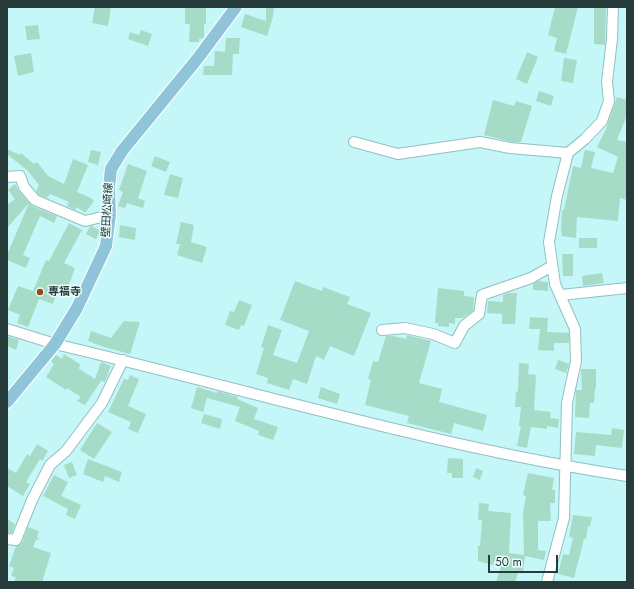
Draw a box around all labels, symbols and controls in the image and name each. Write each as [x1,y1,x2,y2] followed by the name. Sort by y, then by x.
[100,182,116,238] street label: 壁田松崎線
[48,285,81,299] place label: 専福寺
[35,287,45,297] marker: 専福寺
[490,547,560,573] scale bar
[495,553,522,571] text: 50 m

